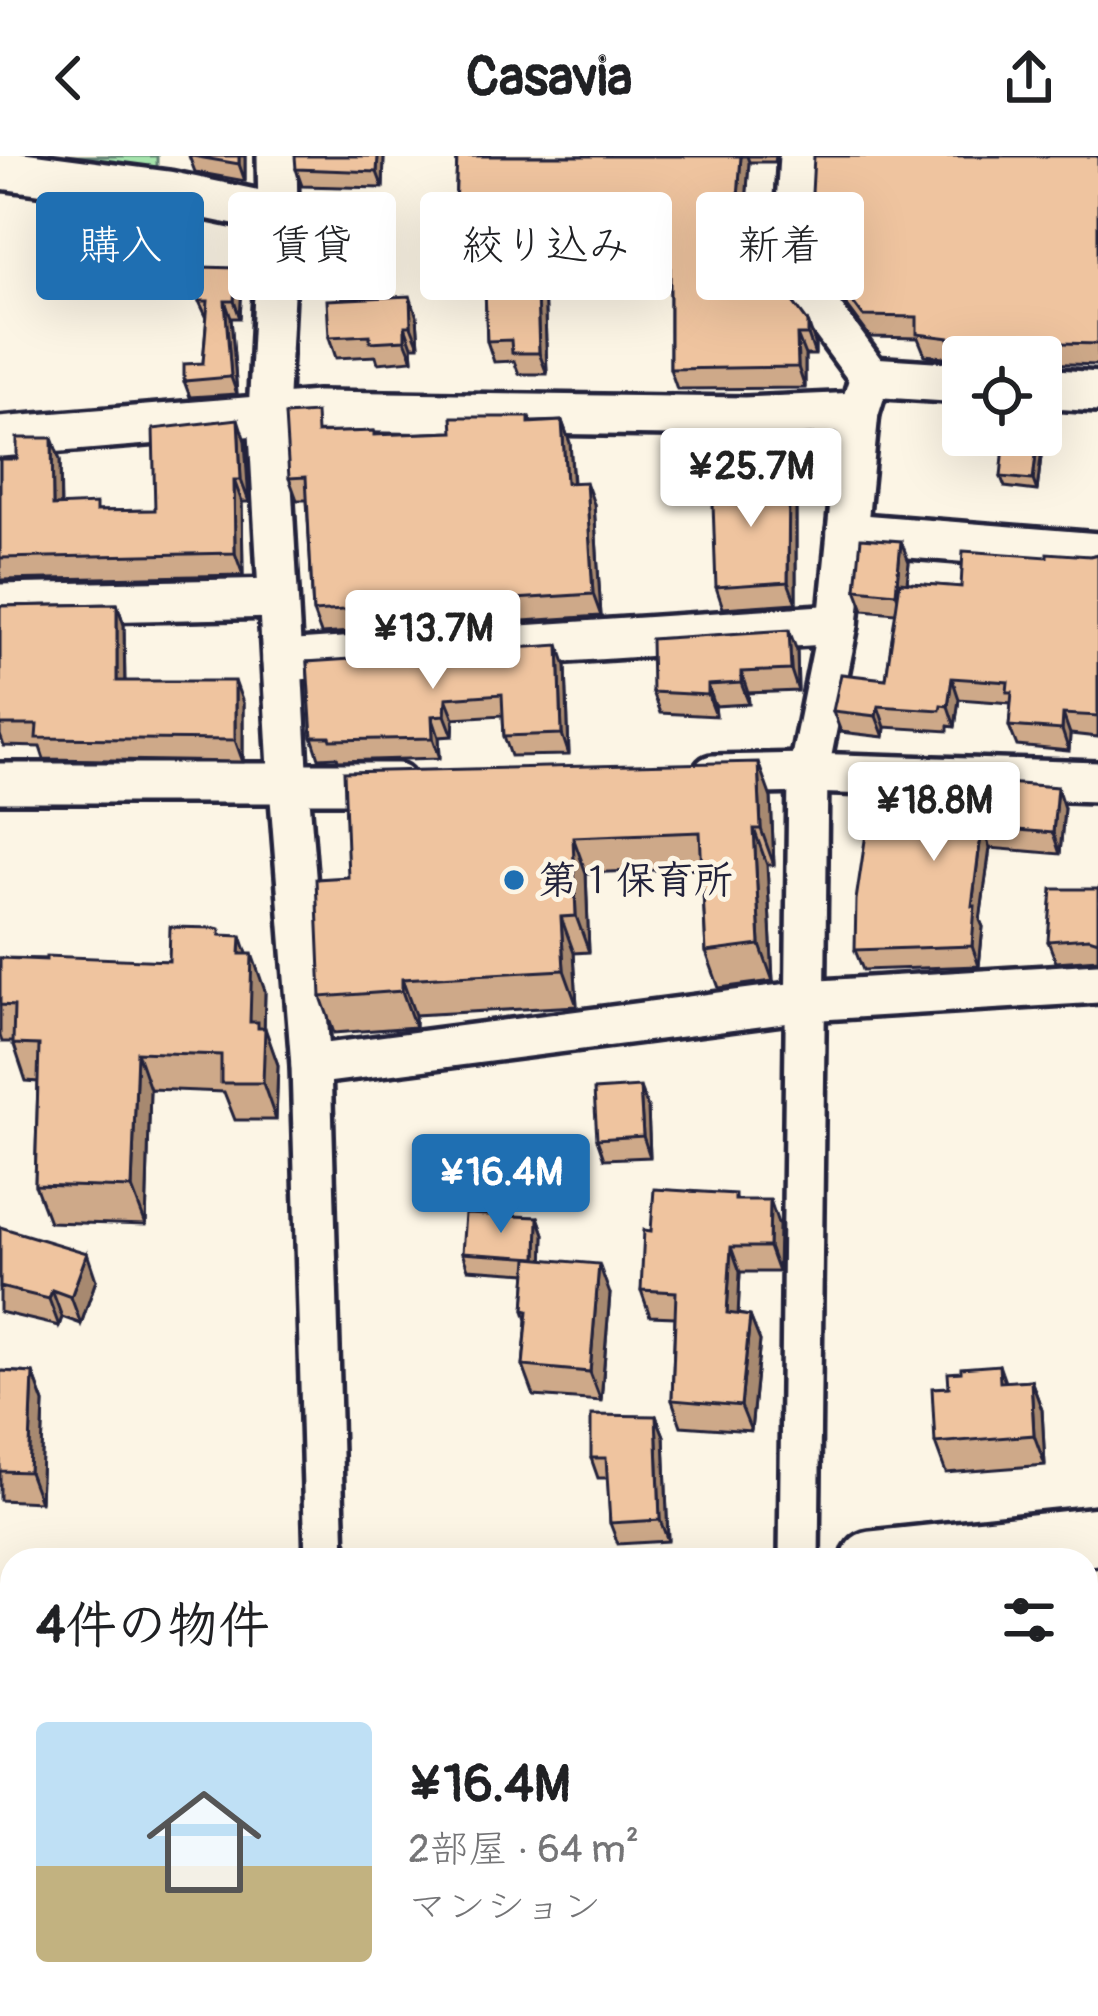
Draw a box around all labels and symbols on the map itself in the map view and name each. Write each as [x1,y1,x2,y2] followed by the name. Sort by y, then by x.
[653,428,849,530] pin: ¥25.7M
[335,590,531,692] pin: ¥13.7M
[836,762,1032,864] pin: ¥18.8M
[538,856,733,905] place label: 第１保育所
[501,867,527,893] marker: 第１保育所
[403,1134,599,1236] pin: ¥16.4M

